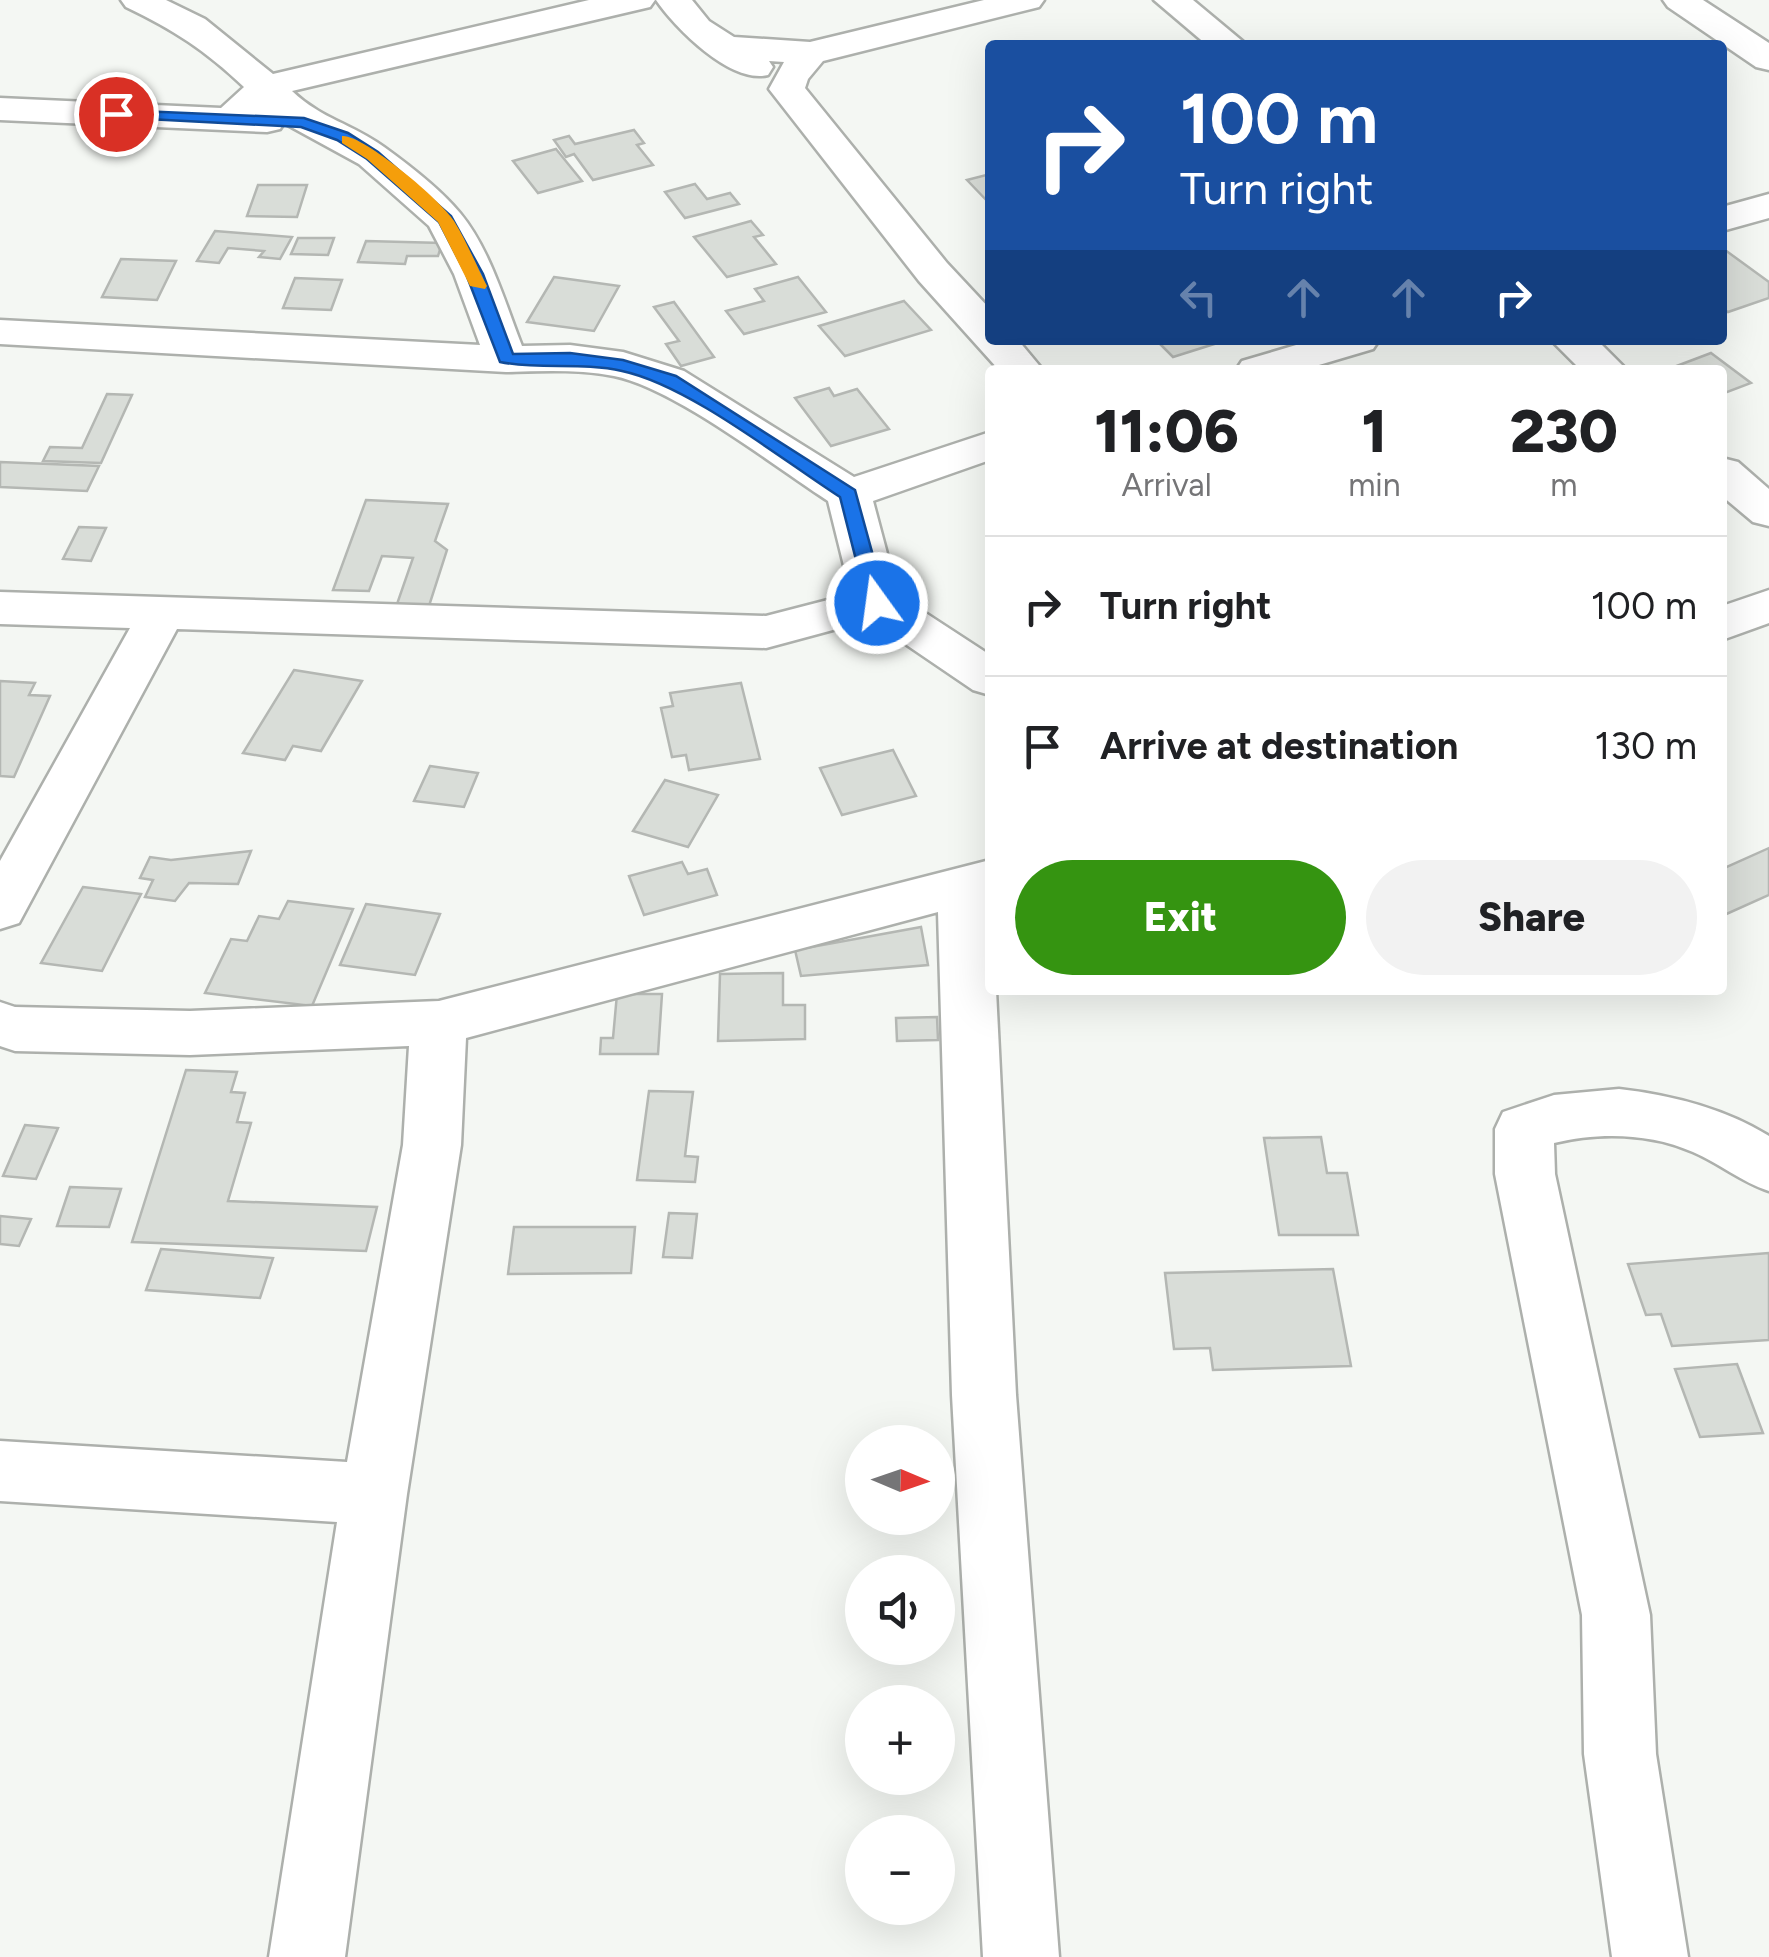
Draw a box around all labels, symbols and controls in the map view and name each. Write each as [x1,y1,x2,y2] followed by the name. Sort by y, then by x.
[74,72,159,157] pin
[1180,76,1378,161] text: 100 m
[1015,80,1145,210] icon: right
[89,87,144,142] icon: arrive
[1180,161,1373,215] text: Turn right
[1171,270,1226,325] icon: left
[1276,270,1331,325] icon: ahead
[1381,270,1436,325] icon: ahead
[1486,270,1541,325] icon: right
[1094,395,1239,467] text: 11:06
[1362,395,1387,467] text: 1
[1510,395,1618,467] text: 230
[1121,466,1212,504] text: Arrival
[1348,466,1401,504] text: min
[1550,466,1577,504] text: m
[825,551,929,655] position arrow
[1015,579,1070,634] icon: right
[1100,583,1272,629] text: Turn right
[1591,583,1697,629] text: 100 m
[1015,719,1070,774] icon: arrive
[1100,723,1458,769] text: Arrive at destination
[1595,723,1697,769] text: 130 m
[1015,860,1346,975] button: Exit
[1366,860,1697,975] button: Share
[845,1425,955,1535] north arrow
[845,1425,955,1925] map controls
[845,1555,955,1665] button: sound
[845,1685,955,1795] button: +
[845,1815,955,1925] button: −

